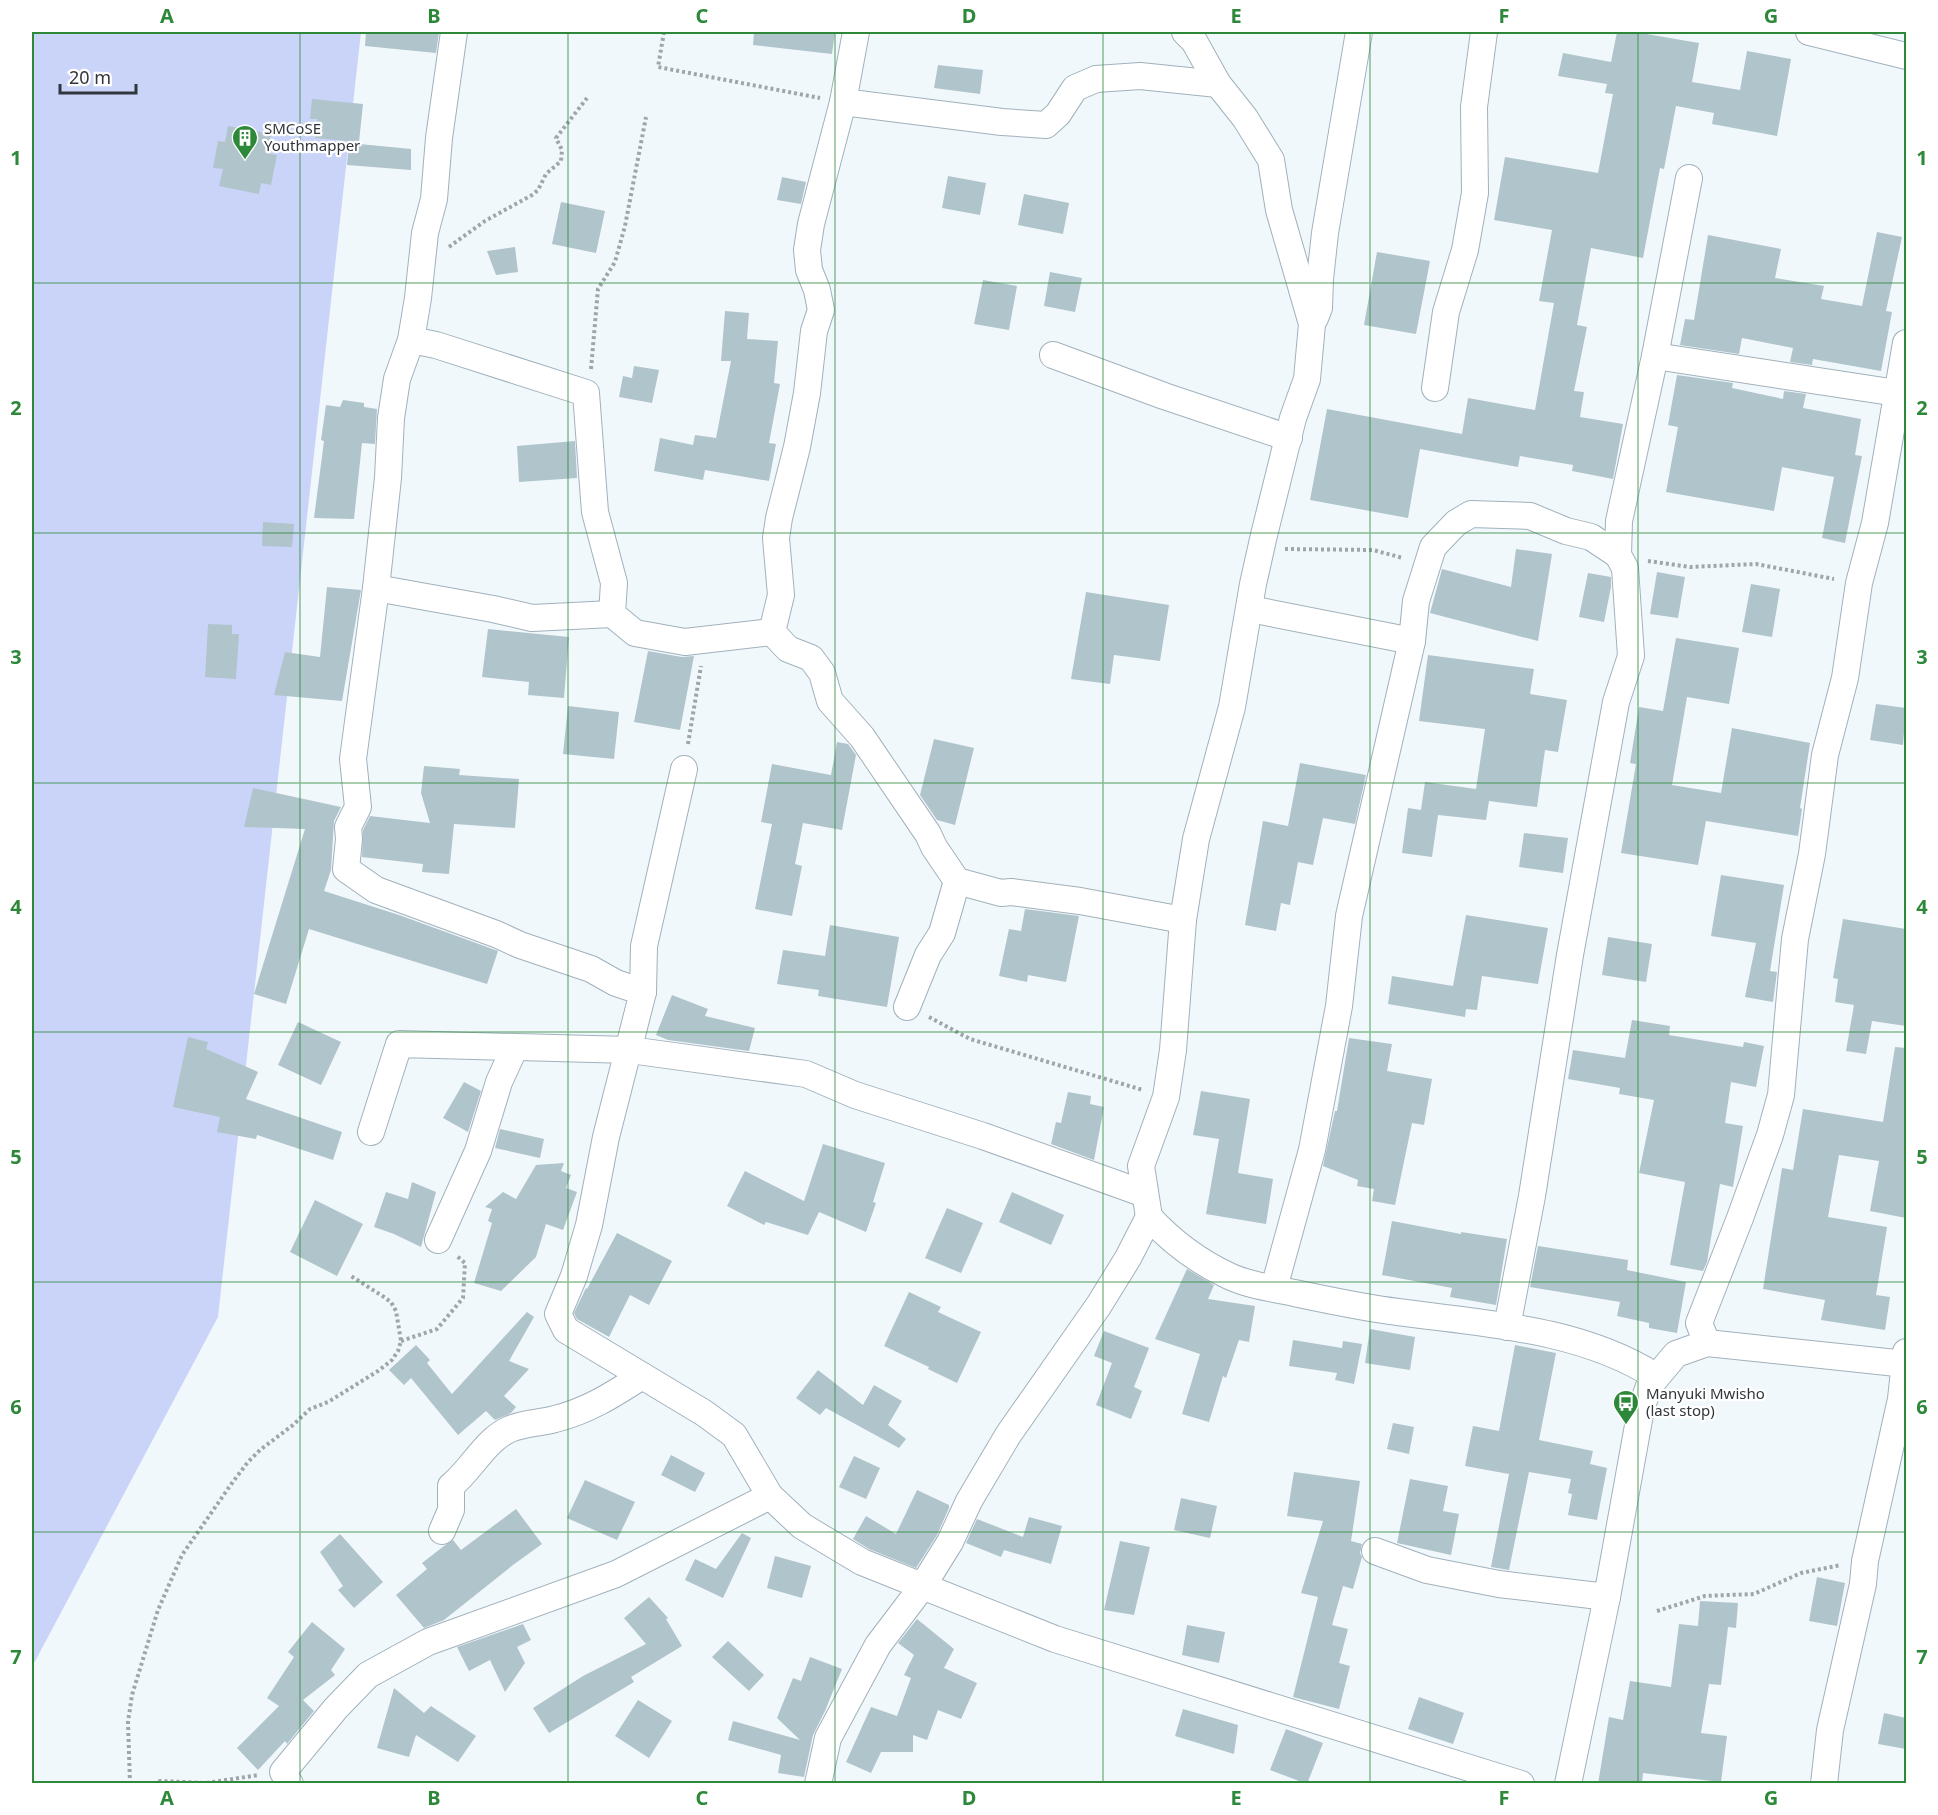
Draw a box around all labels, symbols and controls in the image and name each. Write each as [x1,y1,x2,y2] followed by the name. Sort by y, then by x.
[160,2,174,29] text: A
[427,2,441,29] text: B
[696,2,709,29] text: C
[962,2,976,29] text: D
[1230,2,1242,29] text: E
[1499,2,1509,29] text: F
[1764,2,1778,29] text: G
[60,57,136,95] scale bar
[69,65,111,89] text: 20 m
[264,118,360,155] place label: SMCoSE Youthmapper
[230,123,260,161] building icon: SMCoSE Youthmapper
[10,144,22,171] text: 1
[1916,144,1928,171] text: 1
[10,394,22,421] text: 2
[1916,394,1928,421] text: 2
[10,643,22,670] text: 3
[1916,643,1928,670] text: 3
[10,893,22,920] text: 4
[1916,893,1928,920] text: 4
[10,1143,22,1170] text: 5
[1916,1143,1928,1170] text: 5
[1646,1383,1765,1420] place label: Manyuki Mwisho (last stop)
[1611,1388,1641,1426] bus stop icon: Manyuki Mwisho (last stop)
[10,1393,22,1420] text: 6
[1916,1393,1928,1420] text: 6
[10,1643,22,1670] text: 7
[1916,1643,1928,1670] text: 7
[160,1784,174,1811] text: A
[427,1784,441,1811] text: B
[696,1784,709,1811] text: C
[962,1784,976,1811] text: D
[1230,1784,1242,1811] text: E
[1499,1784,1509,1811] text: F
[1764,1784,1778,1811] text: G

